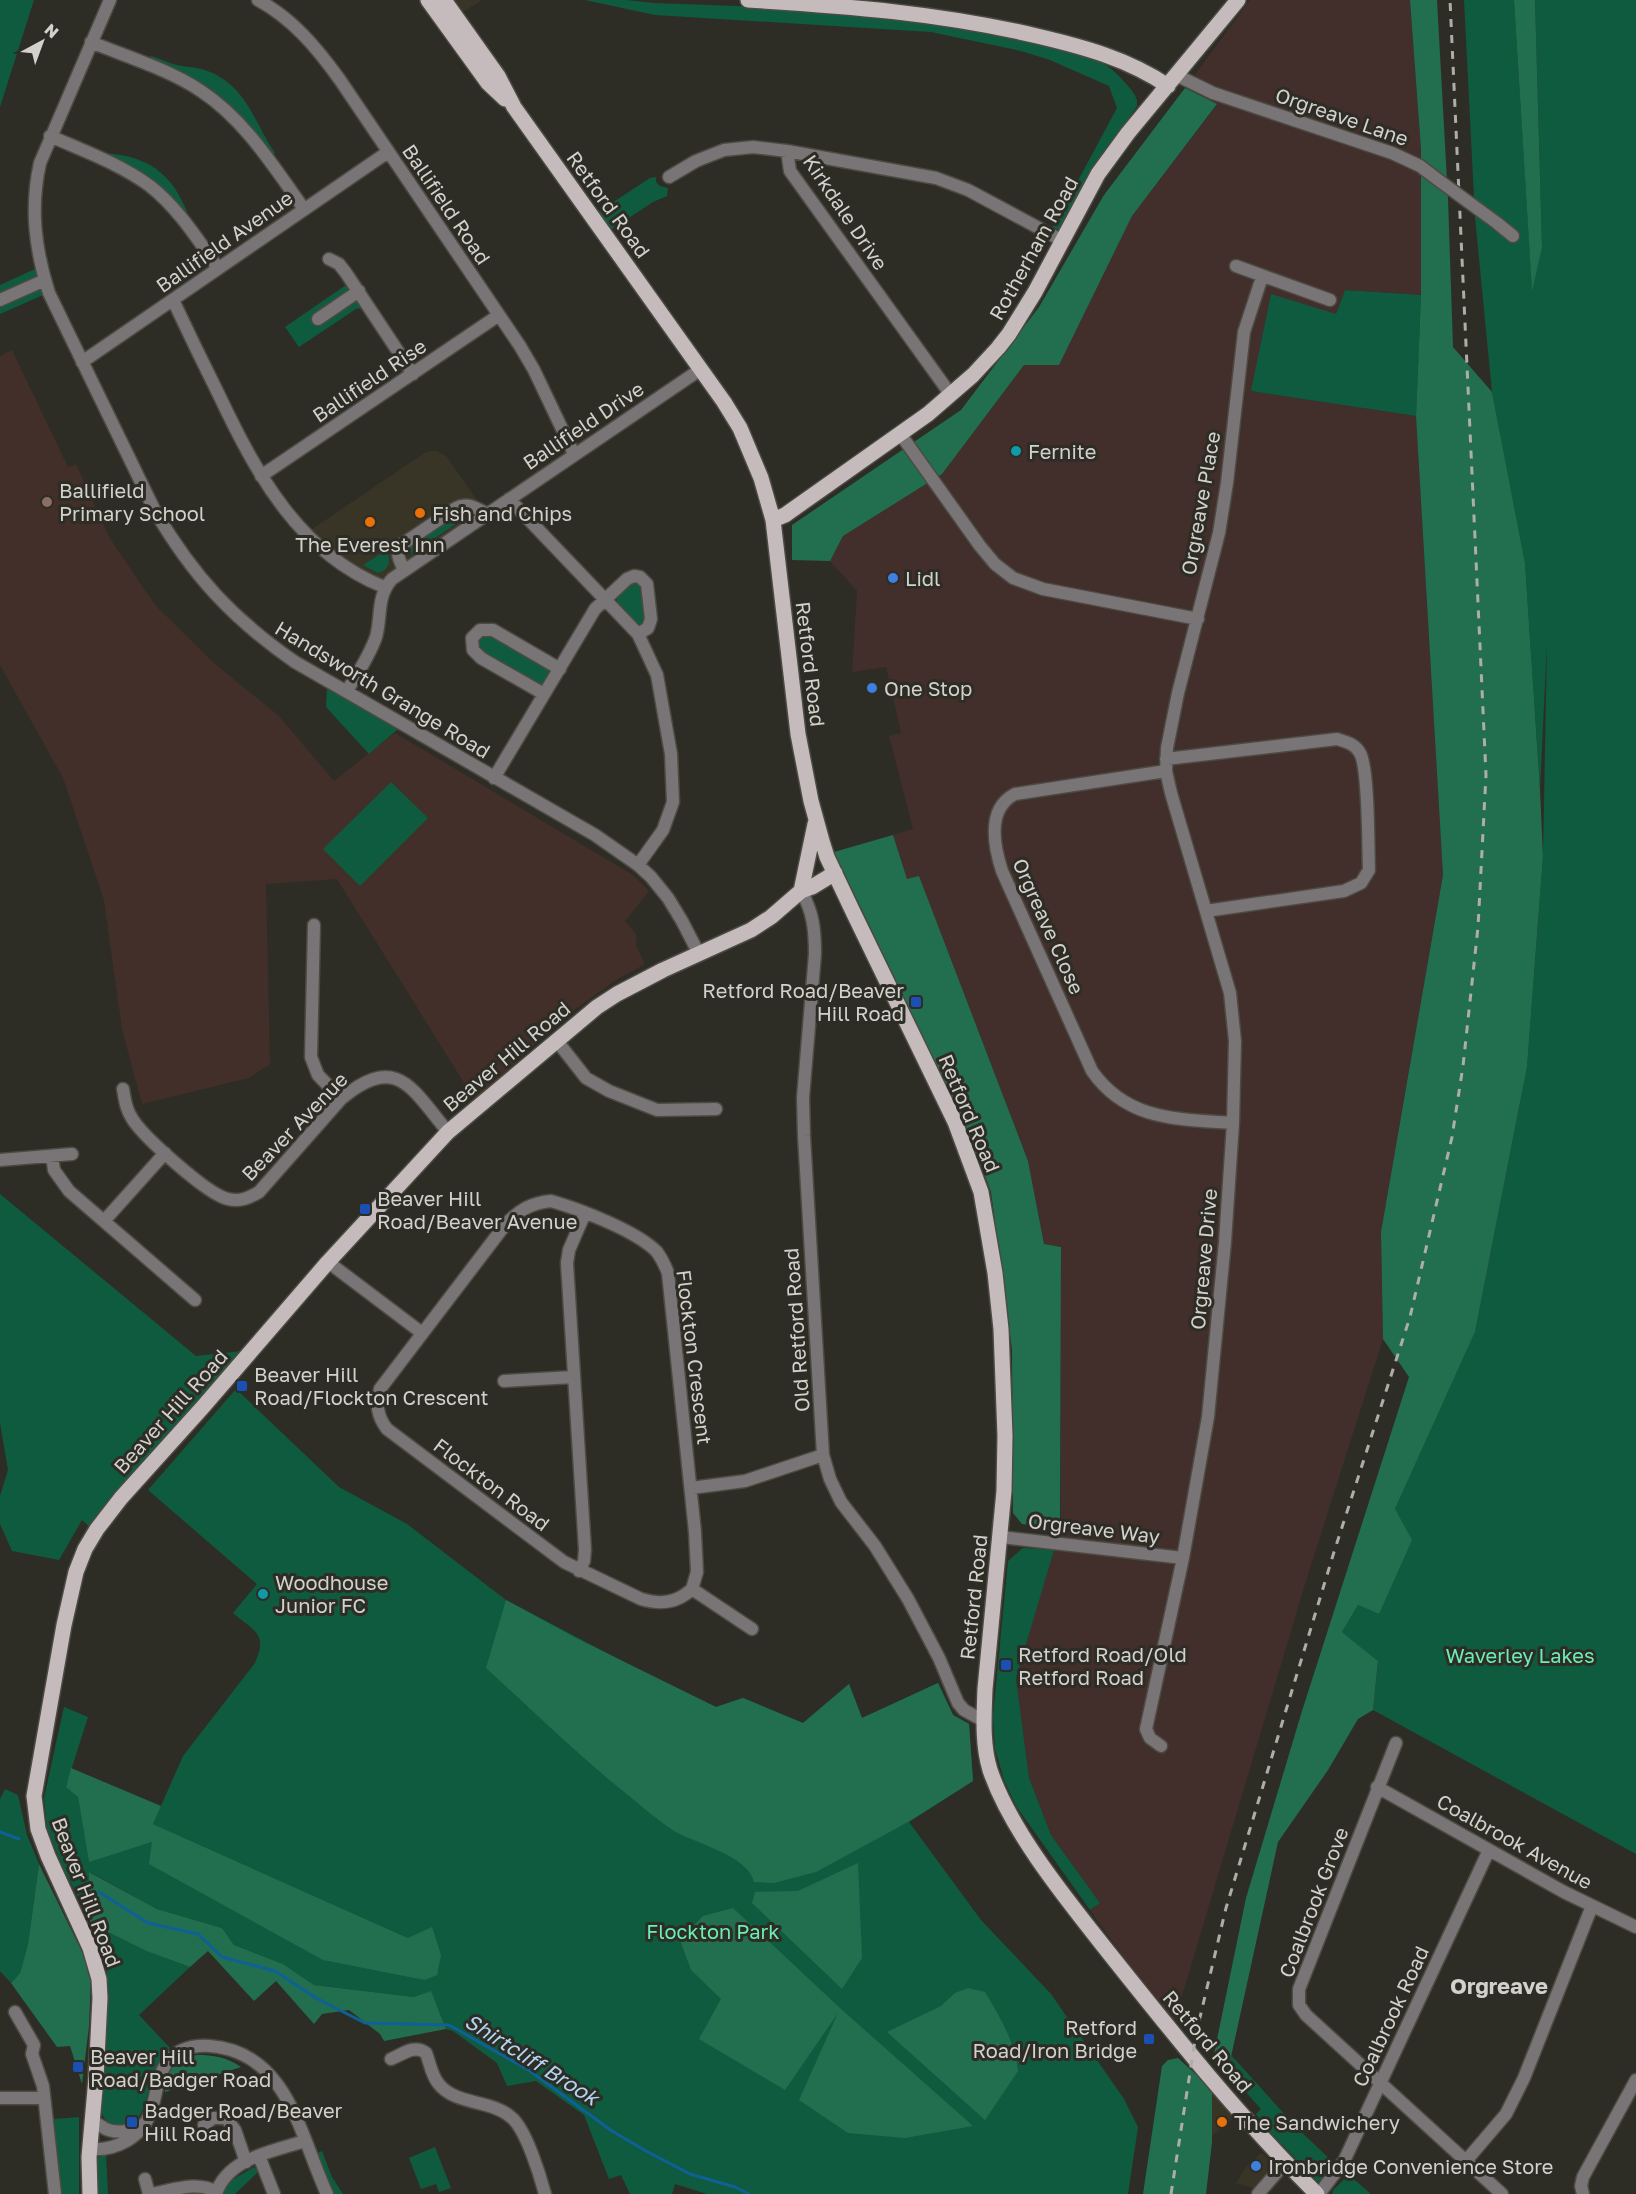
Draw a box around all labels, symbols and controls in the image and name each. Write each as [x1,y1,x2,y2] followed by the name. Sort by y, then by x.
[12,12,72,72] north arrow
[41,19,63,42] text: N
[1272,82,1412,150] street label: Orgreave Lane
[398,139,496,269] street label: Ballifield Road
[562,146,656,262] street label: Retford Road
[799,150,893,274] street label: Kirkdale Drive
[984,172,1082,324] street label: Rotherham Road
[151,185,297,297] street label: Ballifield Avenue
[308,333,430,427] street label: Ballifield Rise
[518,376,648,474] street label: Ballifield Drive
[1176,429,1224,577] street label: Orgreave Place
[1028,439,1096,463] place label: Fernite
[1009,444,1023,458] marker: Fernite
[59,478,205,525] place label: Ballifield Primary School
[40,495,54,509] marker: Ballifield Primary School
[432,501,572,525] place label: Fish and Chips
[413,506,427,520] marker: Fish and Chips
[363,515,377,529] marker: The Everest Inn
[295,532,445,556] place label: The Everest Inn
[905,566,940,590] place label: Lidl
[886,571,900,585] marker: Lidl
[791,600,831,728] street label: Retford Road
[271,615,495,763] street label: Handsworth Grange Road
[884,676,972,700] place label: One Stop
[865,681,879,695] marker: One Stop
[1008,854,1090,998] street label: Orgreave Close
[702,978,904,1025] place label: Retford Road/Beaver Hill Road
[909,995,923,1009] marker: Retford Road/Beaver Hill Road
[438,996,574,1116] street label: Beaver Hill Road
[934,1050,1006,1176] street label: Retford Road
[236,1067,352,1185] street label: Beaver Avenue
[377,1186,577,1233] place label: Beaver Hill Road/Beaver Avenue
[1185,1187,1221,1331] street label: Orgreave Drive
[358,1202,372,1216] marker: Beaver Hill Road/Beaver Avenue
[778,1247,814,1413] street label: Old Retford Road
[672,1268,718,1446] street label: Flockton Crescent
[108,1344,232,1478] street label: Beaver Hill Road
[254,1362,489,1409] place label: Beaver Hill Road/Flockton Crescent
[235,1379,249,1393] marker: Beaver Hill Road/Flockton Crescent
[429,1433,555,1535] street label: Flockton Road
[1027,1508,1161,1548] street label: Orgreave Way
[954,1533,992,1661] street label: Retford Road
[275,1570,388,1617] place label: Woodhouse Junior FC
[256,1587,270,1601] marker: Woodhouse Junior FC
[1018,1642,1187,1689] place label: Retford Road/Old Retford Road
[1445,1643,1595,1667] park label: Waverley Lakes
[999,1658,1013,1672] marker: Retford Road/Old Retford Road
[1433,1788,1597,1894] street label: Coalbrook Avenue
[47,1814,127,1970] street label: Beaver Hill Road
[1273,1823,1353,1981] street label: Coalbrook Grove
[646,1919,780,1943] park label: Flockton Park
[1347,1942,1433,2090] street label: Coalbrook Road
[1450,1972,1548,1999] district label: Orgreave
[1158,1985,1258,2097] street label: Retford Road
[460,2008,605,2112] water label: Shirtcliff Brook
[972,2015,1137,2062] place label: Retford Road/Iron Bridge
[1142,2032,1156,2046] marker: Retford Road/Iron Bridge
[90,2044,271,2091] place label: Beaver Hill Road/Badger Road
[71,2060,85,2074] marker: Beaver Hill Road/Badger Road
[144,2098,343,2145] place label: Badger Road/Beaver Hill Road
[1234,2110,1400,2134] place label: The Sandwichery
[125,2115,139,2129] marker: Badger Road/Beaver Hill Road
[1215,2115,1229,2129] marker: The Sandwichery
[1268,2154,1553,2178] place label: Ironbridge Convenience Store
[1249,2159,1263,2173] marker: Ironbridge Convenience Store

